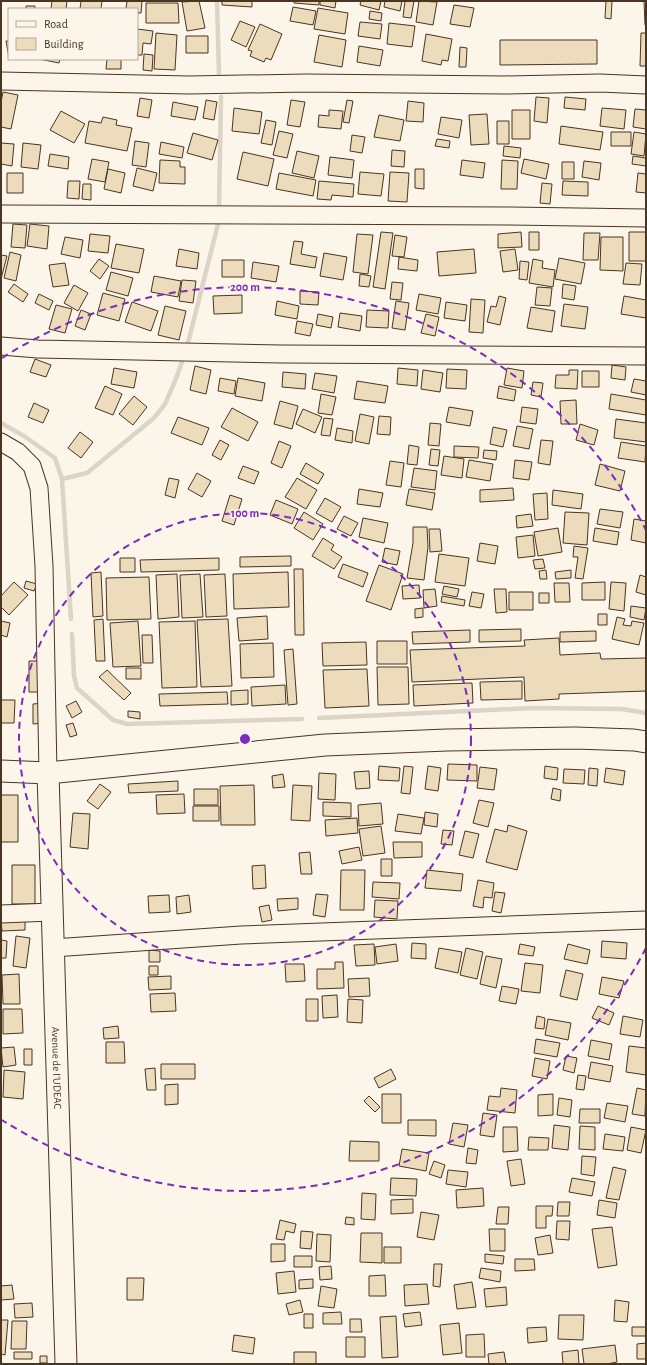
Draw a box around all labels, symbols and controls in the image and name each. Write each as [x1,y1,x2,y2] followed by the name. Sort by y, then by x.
[8,8,138,60] legend
[44,18,68,30] text: Road
[44,38,84,50] text: Building
[230,281,260,293] text: 200 m
[231,507,259,519] text: 100 m
[238,732,252,746] centre of rings
[50,1026,63,1110] street label: Avenue de I'UDEAC

